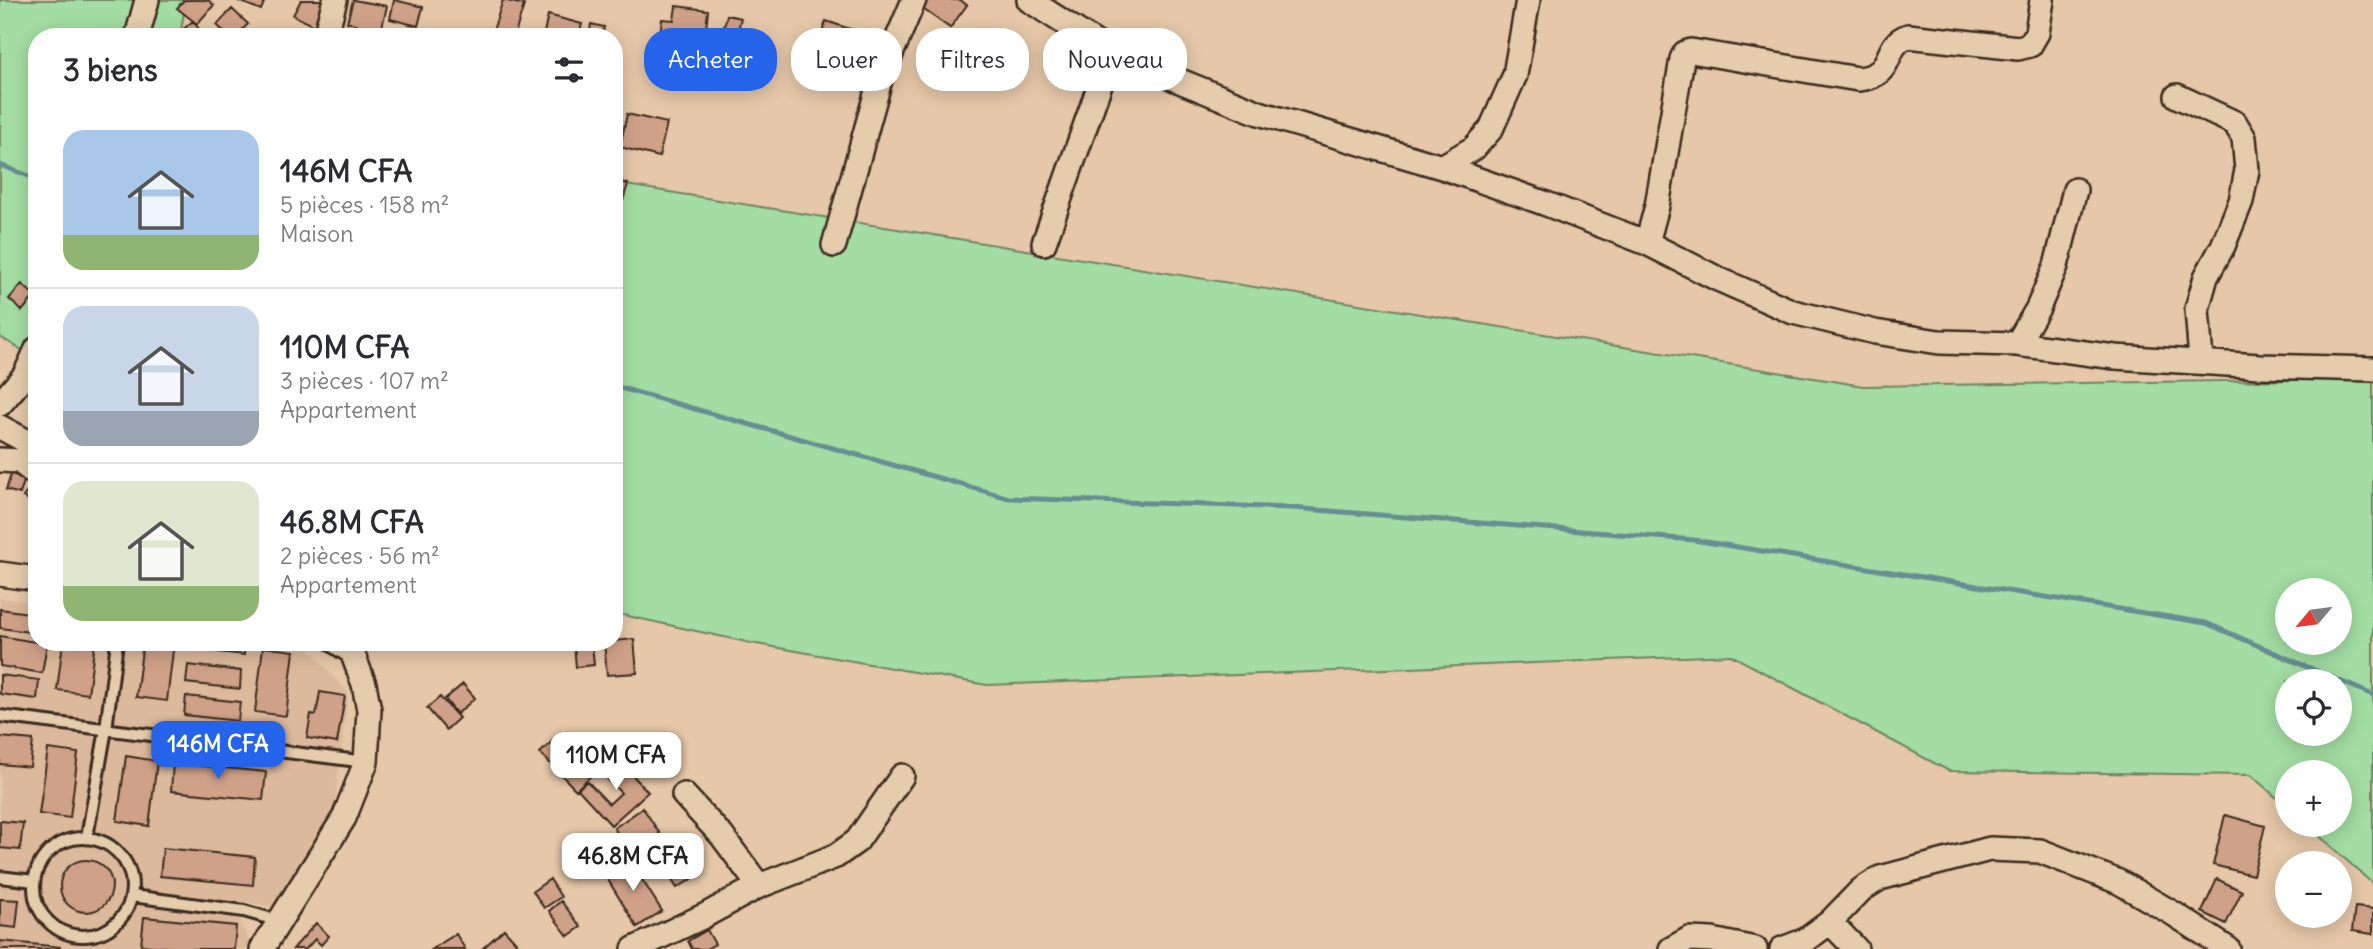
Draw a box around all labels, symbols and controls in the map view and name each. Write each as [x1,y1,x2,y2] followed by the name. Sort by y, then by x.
[644,28,777,91] chip: Acheter
[791,28,902,91] chip: Louer
[916,28,1029,91] chip: Filtres
[1043,28,1187,91] chip: Nouveau
[63,51,158,89] text: 3 biens
[550,51,588,89] icon: filters
[280,152,413,190] text: 146M CFA
[119,158,203,242] icon: home
[280,190,449,219] text: 5 pièces · 158 m²
[280,219,354,248] text: Maison
[280,328,410,366] text: 110M CFA
[119,334,203,418] icon: home
[280,366,449,395] text: 3 pièces · 107 m²
[280,395,417,424] text: Appartement
[280,503,424,541] text: 46.8M CFA
[119,509,203,593] icon: home
[280,541,440,570] text: 2 pièces · 56 m²
[280,570,417,599] text: Appartement
[2275,578,2352,654] north arrow
[2275,578,2352,928] map controls
[2275,669,2352,746] button: locate
[146,722,290,781] pin: 146M CFA
[167,729,269,758] text: 146M CFA
[544,732,688,792] pin: 110M CFA
[566,740,666,769] text: 110M CFA
[2275,760,2352,837] button: +
[553,834,713,893] pin: 46.8M CFA
[578,841,688,870] text: 46.8M CFA
[2275,851,2352,928] button: −

